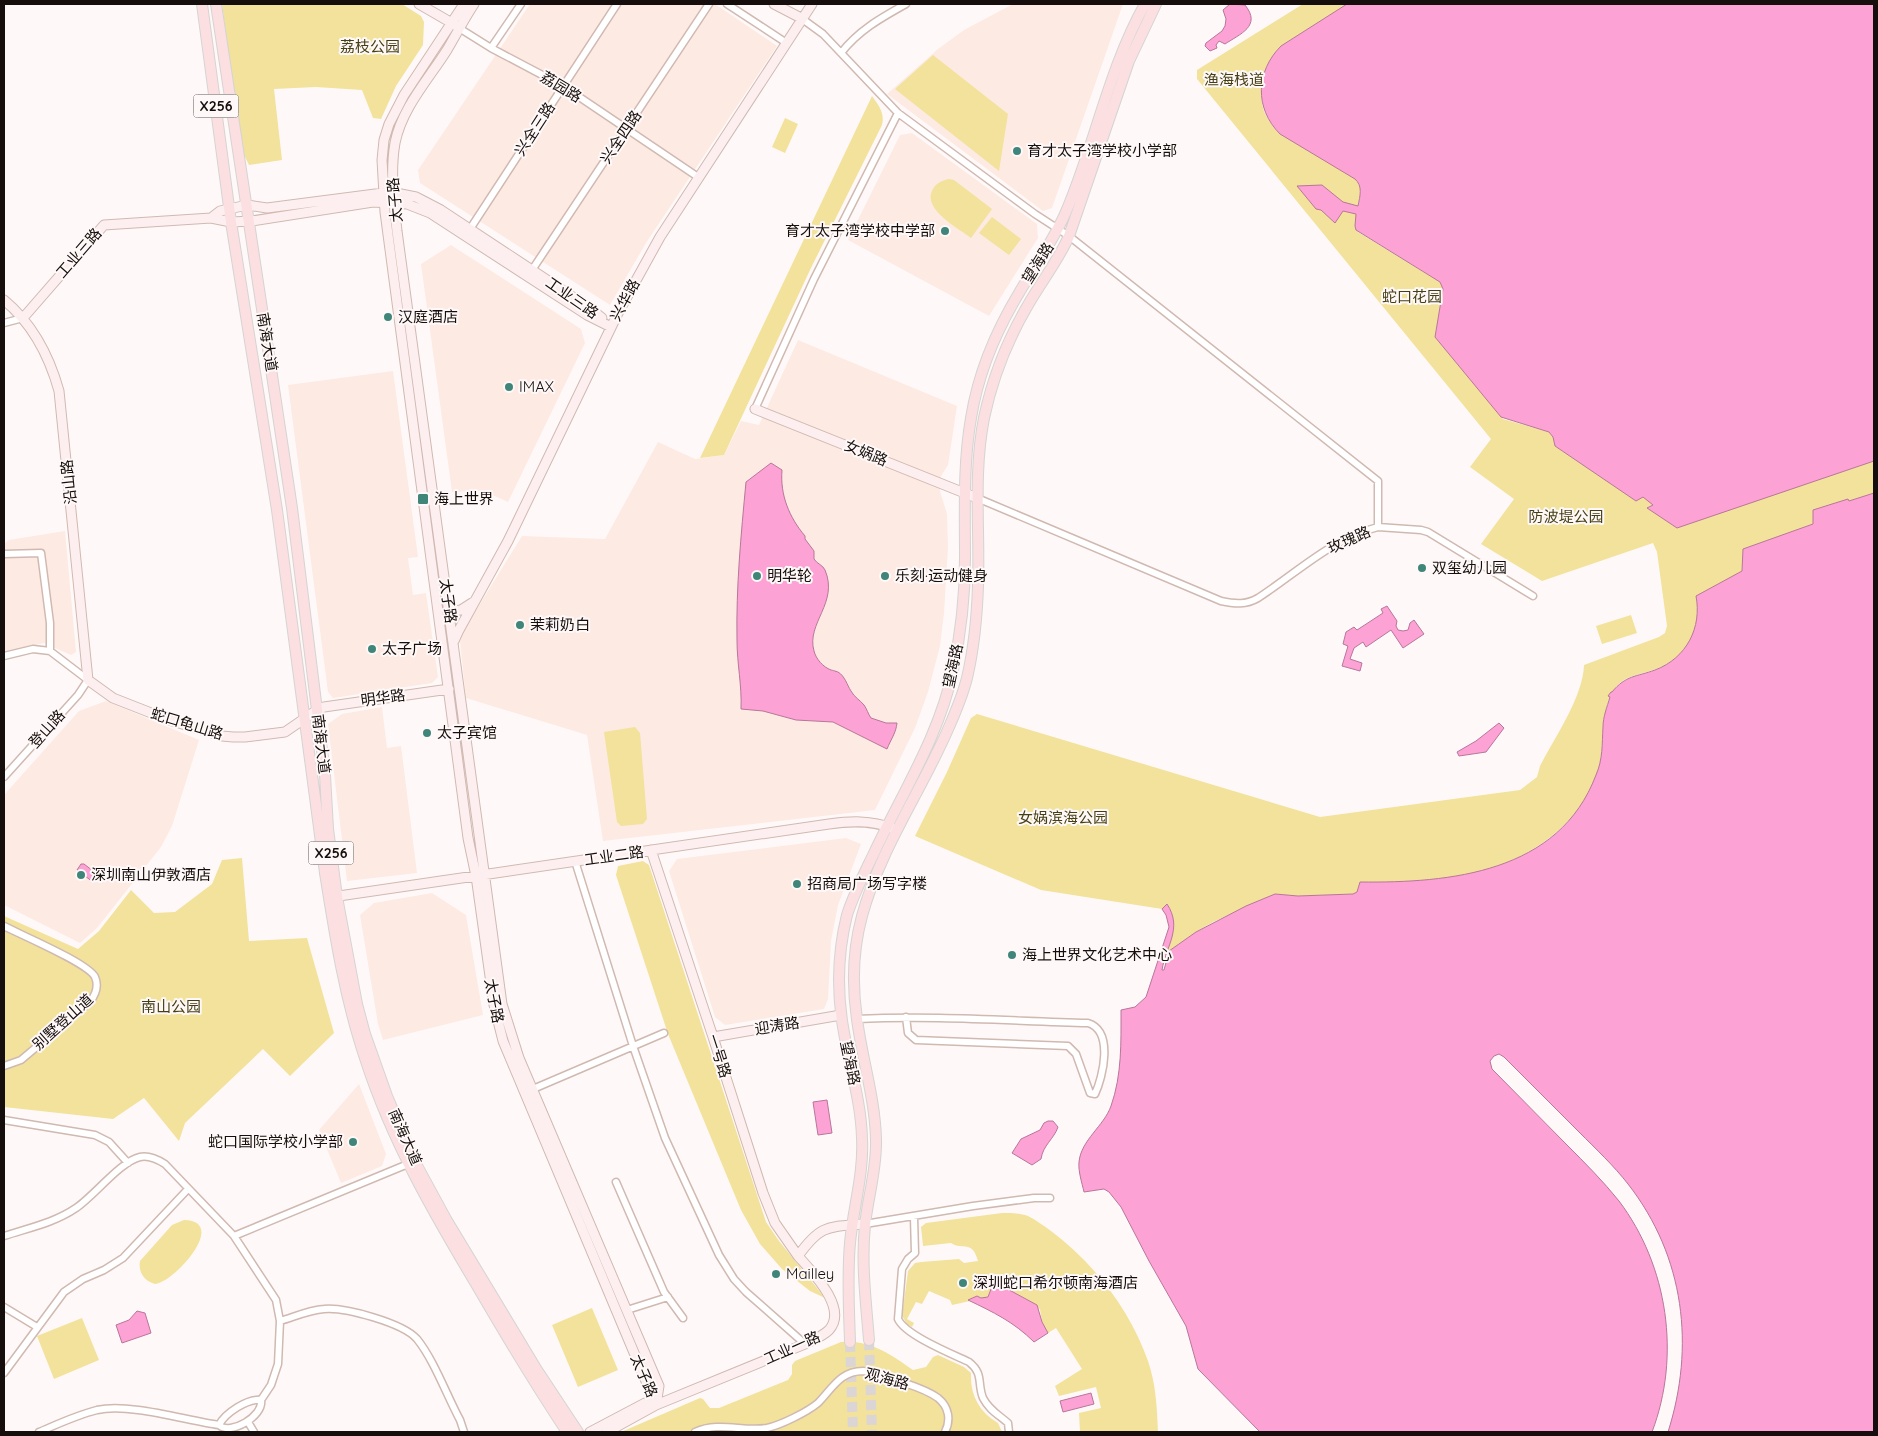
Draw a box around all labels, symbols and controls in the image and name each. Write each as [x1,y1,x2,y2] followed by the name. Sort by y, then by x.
[340,37,400,56] park label: 荔枝公园
[537,67,585,106] street label: 荔园路
[1204,70,1264,89] park label: 渔海栈道
[194,94,238,118] road number: X256
[510,98,559,159] street label: 兴全三路
[596,107,645,167] street label: 兴全四路
[1027,141,1177,160] place label: 育才太子湾学校小学部
[1011,145,1023,157] marker: 育才太子湾学校小学部
[383,177,406,223] street label: 太子路
[785,221,935,240] place label: 育才太子湾学校中学部
[52,224,105,282] street label: 工业三路
[939,225,951,237] marker: 育才太子湾学校中学部
[1018,239,1058,287] street label: 望海路
[542,273,602,323] street label: 工业三路
[606,275,644,324] street label: 兴华路
[1382,287,1442,306] park label: 蛇口花园
[398,307,458,326] place label: 汉庭酒店
[253,311,282,373] street label: 南海大道
[382,311,394,323] marker: 汉庭酒店
[519,377,554,396] place label: IMAX
[503,381,515,393] marker: IMAX
[842,435,891,470] street label: 女娲路
[57,459,80,505] street label: 沿山路
[434,489,494,508] place label: 海上世界
[416,492,430,506] marker: 海上世界
[1528,507,1604,526] park label: 防波堤公园
[1324,522,1373,557] street label: 玫瑰路
[1432,558,1507,577] place label: 双玺幼儿园
[1416,562,1428,574] marker: 双玺幼儿园
[767,566,812,585] place label: 明华轮
[895,566,988,585] place label: 乐刻·运动健身
[751,570,763,582] marker: 明华轮
[879,570,891,582] marker: 乐刻·运动健身
[436,577,461,625] street label: 太子路
[530,615,590,634] place label: 茉莉奶白
[514,619,526,631] marker: 茉莉奶白
[382,639,442,658] place label: 太子广场
[939,642,966,690] street label: 望海路
[366,643,378,655] marker: 太子广场
[359,685,407,710] street label: 明华路
[148,703,226,744] street label: 蛇口龟山路
[25,706,69,752] street label: 登山路
[308,713,335,775] street label: 南海大道
[437,723,497,742] place label: 太子宾馆
[421,727,433,739] marker: 太子宾馆
[1018,808,1108,827] park label: 女娲滨海公园
[308,841,354,864] road number: X256
[583,842,645,869] street label: 工业二路
[91,865,211,884] place label: 深圳南山伊敦酒店
[75,869,87,881] marker: 深圳南山伊敦酒店
[807,874,927,893] place label: 招商局广场写字楼
[791,878,803,890] marker: 招商局广场写字楼
[1022,945,1172,964] place label: 海上世界文化艺术中心
[1006,949,1018,961] marker: 海上世界文化艺术中心
[481,977,508,1025] street label: 太子路
[28,989,97,1054] street label: 别墅登山道
[141,997,201,1016] park label: 南山公园
[753,1013,801,1038] street label: 迎涛路
[703,1032,735,1080] street label: 一号路
[837,1039,864,1087] street label: 望海路
[385,1106,426,1168] street label: 南海大道
[208,1132,343,1151] place label: 蛇口国际学校小学部
[347,1136,359,1148] marker: 蛇口国际学校小学部
[786,1264,834,1283] place label: Mailley
[770,1268,782,1280] marker: Mailley
[973,1273,1138,1292] place label: 深圳蛇口希尔顿南海酒店
[957,1277,969,1289] marker: 深圳蛇口希尔顿南海酒店
[761,1327,823,1368] street label: 工业一路
[627,1351,662,1400] street label: 太子路
[863,1364,911,1394] street label: 观海路

